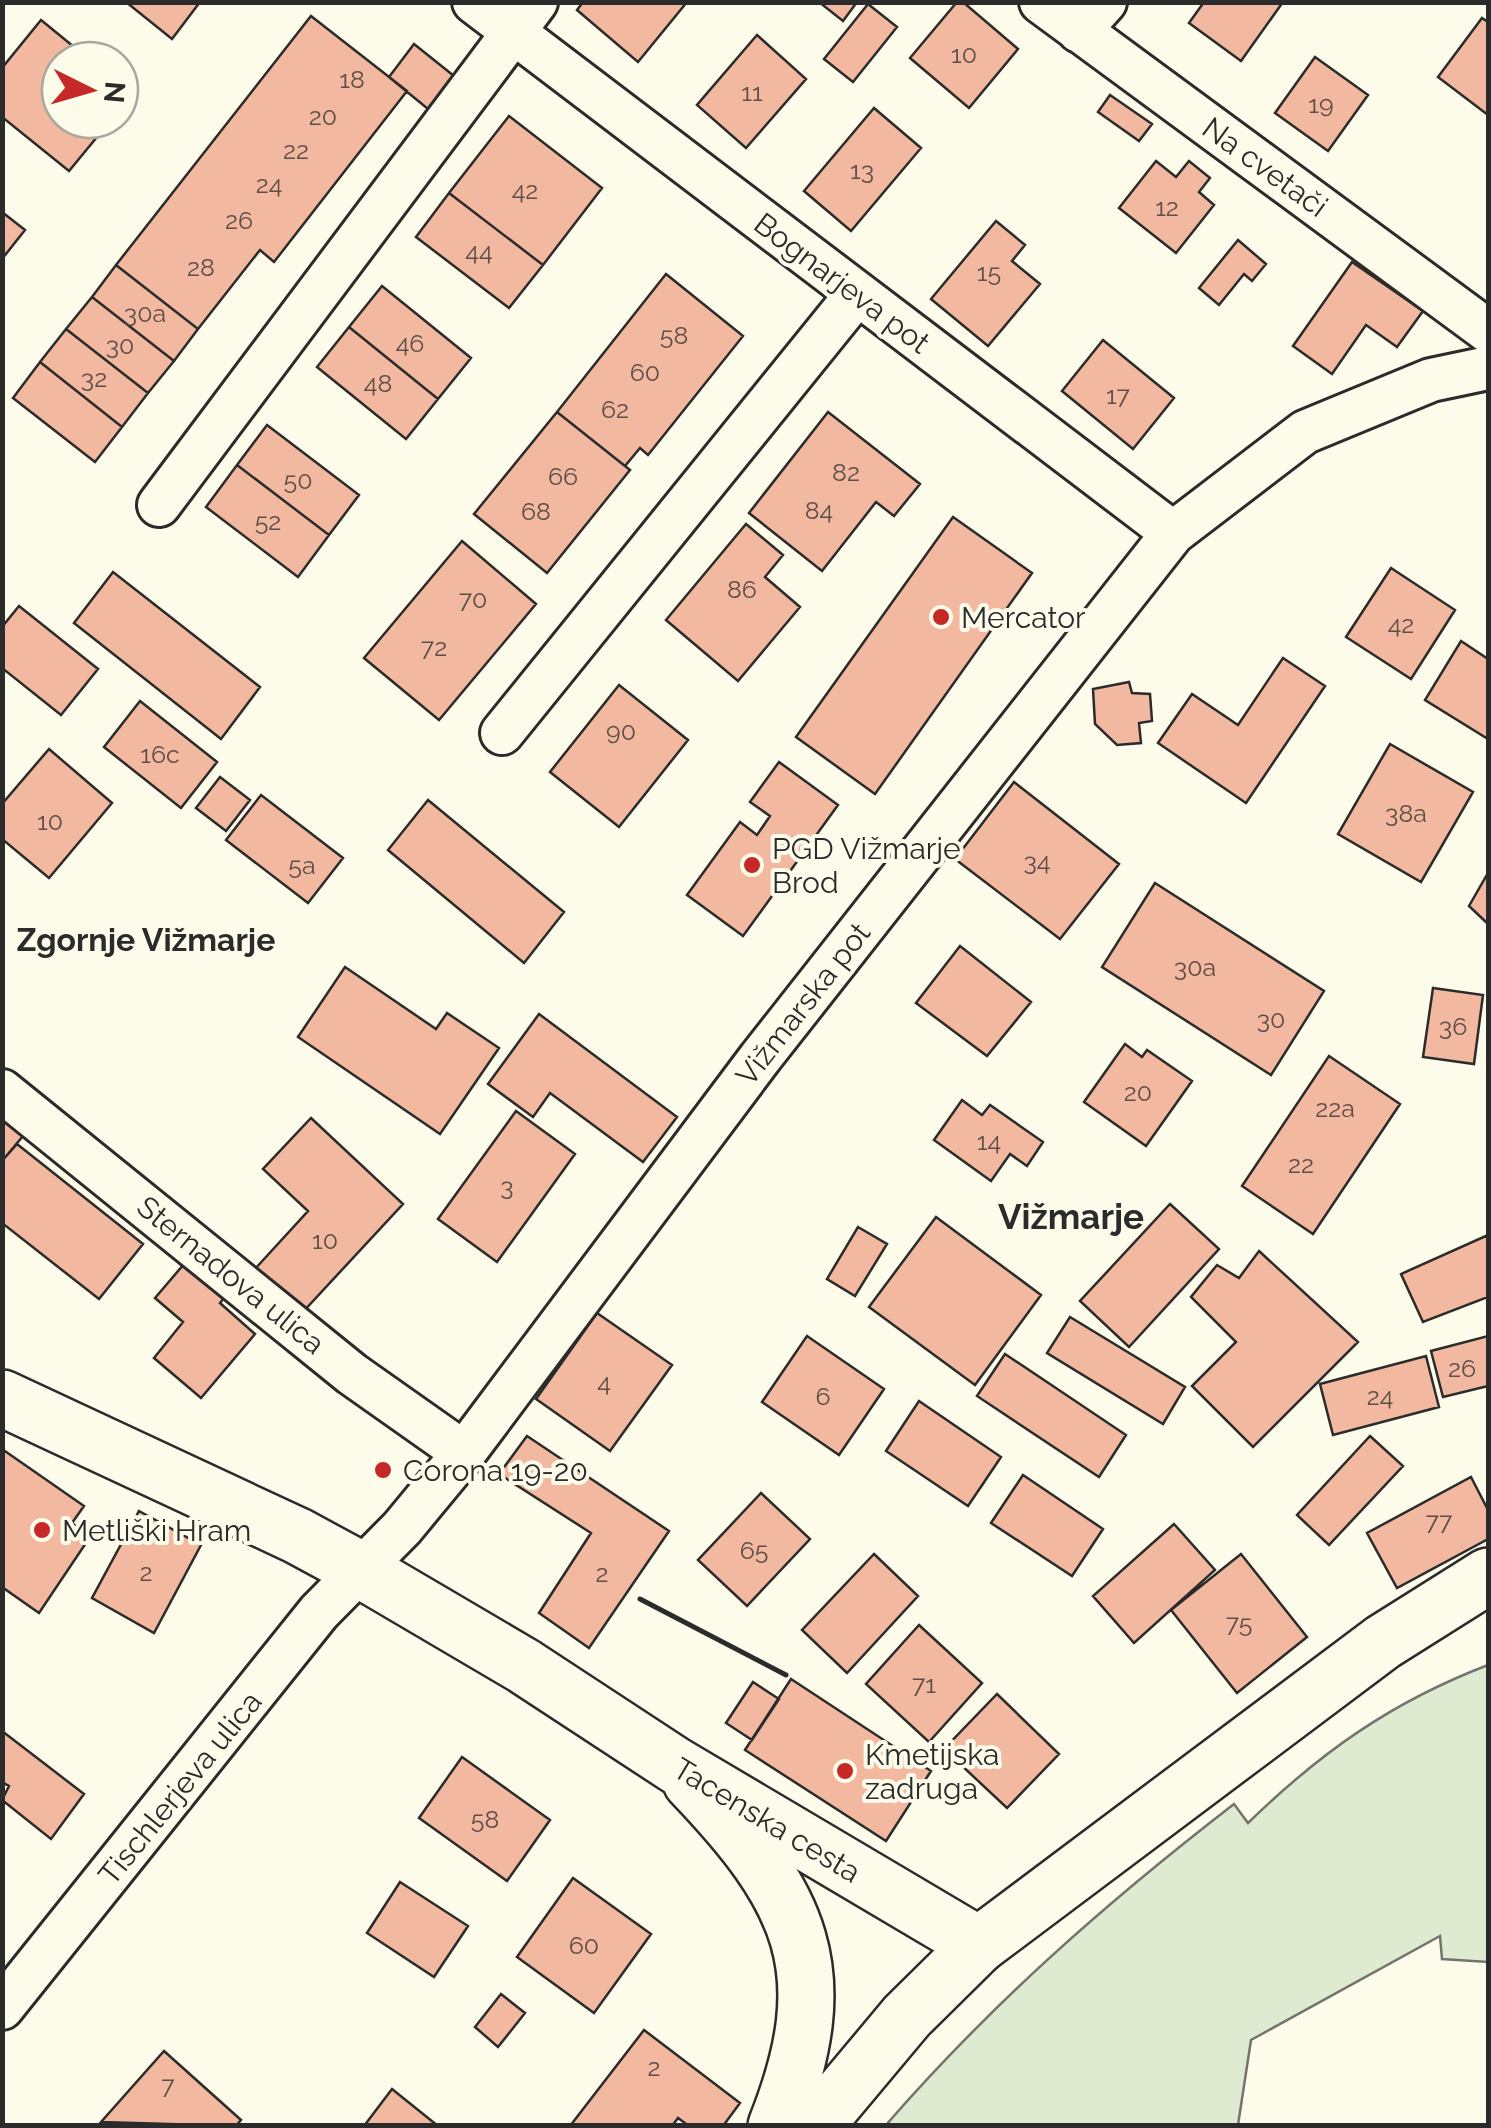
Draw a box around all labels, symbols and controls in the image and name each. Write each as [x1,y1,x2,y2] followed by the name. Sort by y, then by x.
[951,39,977,69] house number: 10
[40,40,140,140] north arrow
[339,64,365,94] house number: 18
[741,77,763,107] house number: 11
[97,80,132,104] text: N
[1308,89,1334,119] house number: 19
[309,101,337,131] house number: 20
[1196,110,1334,224] street label: Na cvetači
[283,135,309,165] house number: 22
[850,155,874,185] house number: 13
[256,169,282,199] house number: 24
[512,175,538,205] house number: 42
[1155,192,1179,222] house number: 12
[225,205,253,235] house number: 26
[747,206,937,360] street label: Bognarjeva pot
[465,236,493,266] house number: 44
[187,252,215,282] house number: 28
[977,257,1001,287] house number: 15
[124,298,166,328] house number: 30a
[660,320,688,350] house number: 58
[396,328,424,358] house number: 46
[106,330,134,360] house number: 30
[630,357,660,387] house number: 60
[81,363,107,393] house number: 32
[364,368,392,398] house number: 48
[1106,380,1131,410] house number: 17
[601,394,629,424] house number: 62
[832,457,860,487] house number: 82
[548,461,578,491] house number: 66
[284,465,312,495] house number: 50
[805,495,833,525] house number: 84
[521,496,551,526] house number: 68
[255,506,281,536] house number: 52
[727,574,757,604] house number: 86
[459,584,487,614] house number: 70
[961,600,1086,635] place label: Mercator
[930,606,952,628] marker: Mercator
[1388,609,1414,639] house number: 42
[421,632,447,662] house number: 72
[606,716,636,746] house number: 90
[140,739,180,769] house number: 16c
[1385,798,1427,828] house number: 38a
[37,806,63,836] house number: 10
[772,831,961,900] place label: PGD Vižmarje Brod
[1023,846,1051,876] house number: 34
[288,850,316,880] house number: 5a
[741,854,763,876] marker: PGD Vižmarje Brod
[729,916,877,1092] street label: Vižmarska pot
[17,921,275,958] district label: Zgornje Vižmarje
[1174,952,1216,982] house number: 30a
[1257,1004,1285,1034] house number: 30
[1439,1011,1467,1041] house number: 36
[1124,1077,1152,1107] house number: 20
[1315,1093,1355,1123] house number: 22a
[977,1126,1001,1156] house number: 14
[1288,1149,1314,1179] house number: 22
[500,1171,514,1201] house number: 3
[130,1189,332,1361] street label: Sternadova ulica
[998,1196,1144,1237] district label: Vižmarje
[312,1225,338,1255] house number: 10
[1448,1353,1476,1383] house number: 26
[597,1367,611,1397] house number: 4
[815,1381,831,1411] house number: 6
[1367,1381,1393,1411] house number: 24
[403,1453,588,1488] place label: Corona 19-20
[372,1459,394,1481] marker: Corona 19-20
[1426,1506,1453,1536] house number: 77
[62,1513,251,1548] place label: Metliški Hram
[31,1519,53,1541] marker: Metliški Hram
[740,1535,768,1565] house number: 65
[139,1557,153,1587] house number: 2
[595,1558,609,1588] house number: 2
[1226,1608,1252,1638] house number: 75
[912,1669,936,1699] house number: 71
[91,1684,269,1892] street label: Tischlerjeva ulica
[865,1737,999,1806] place label: Kmetijska zadruga
[667,1750,867,1890] street label: Tacenska cesta
[834,1760,856,1782] marker: Kmetijska zadruga
[471,1804,499,1834] house number: 58
[569,1930,599,1960] house number: 60
[647,2052,661,2082] house number: 2
[161,2070,175,2100] house number: 7

